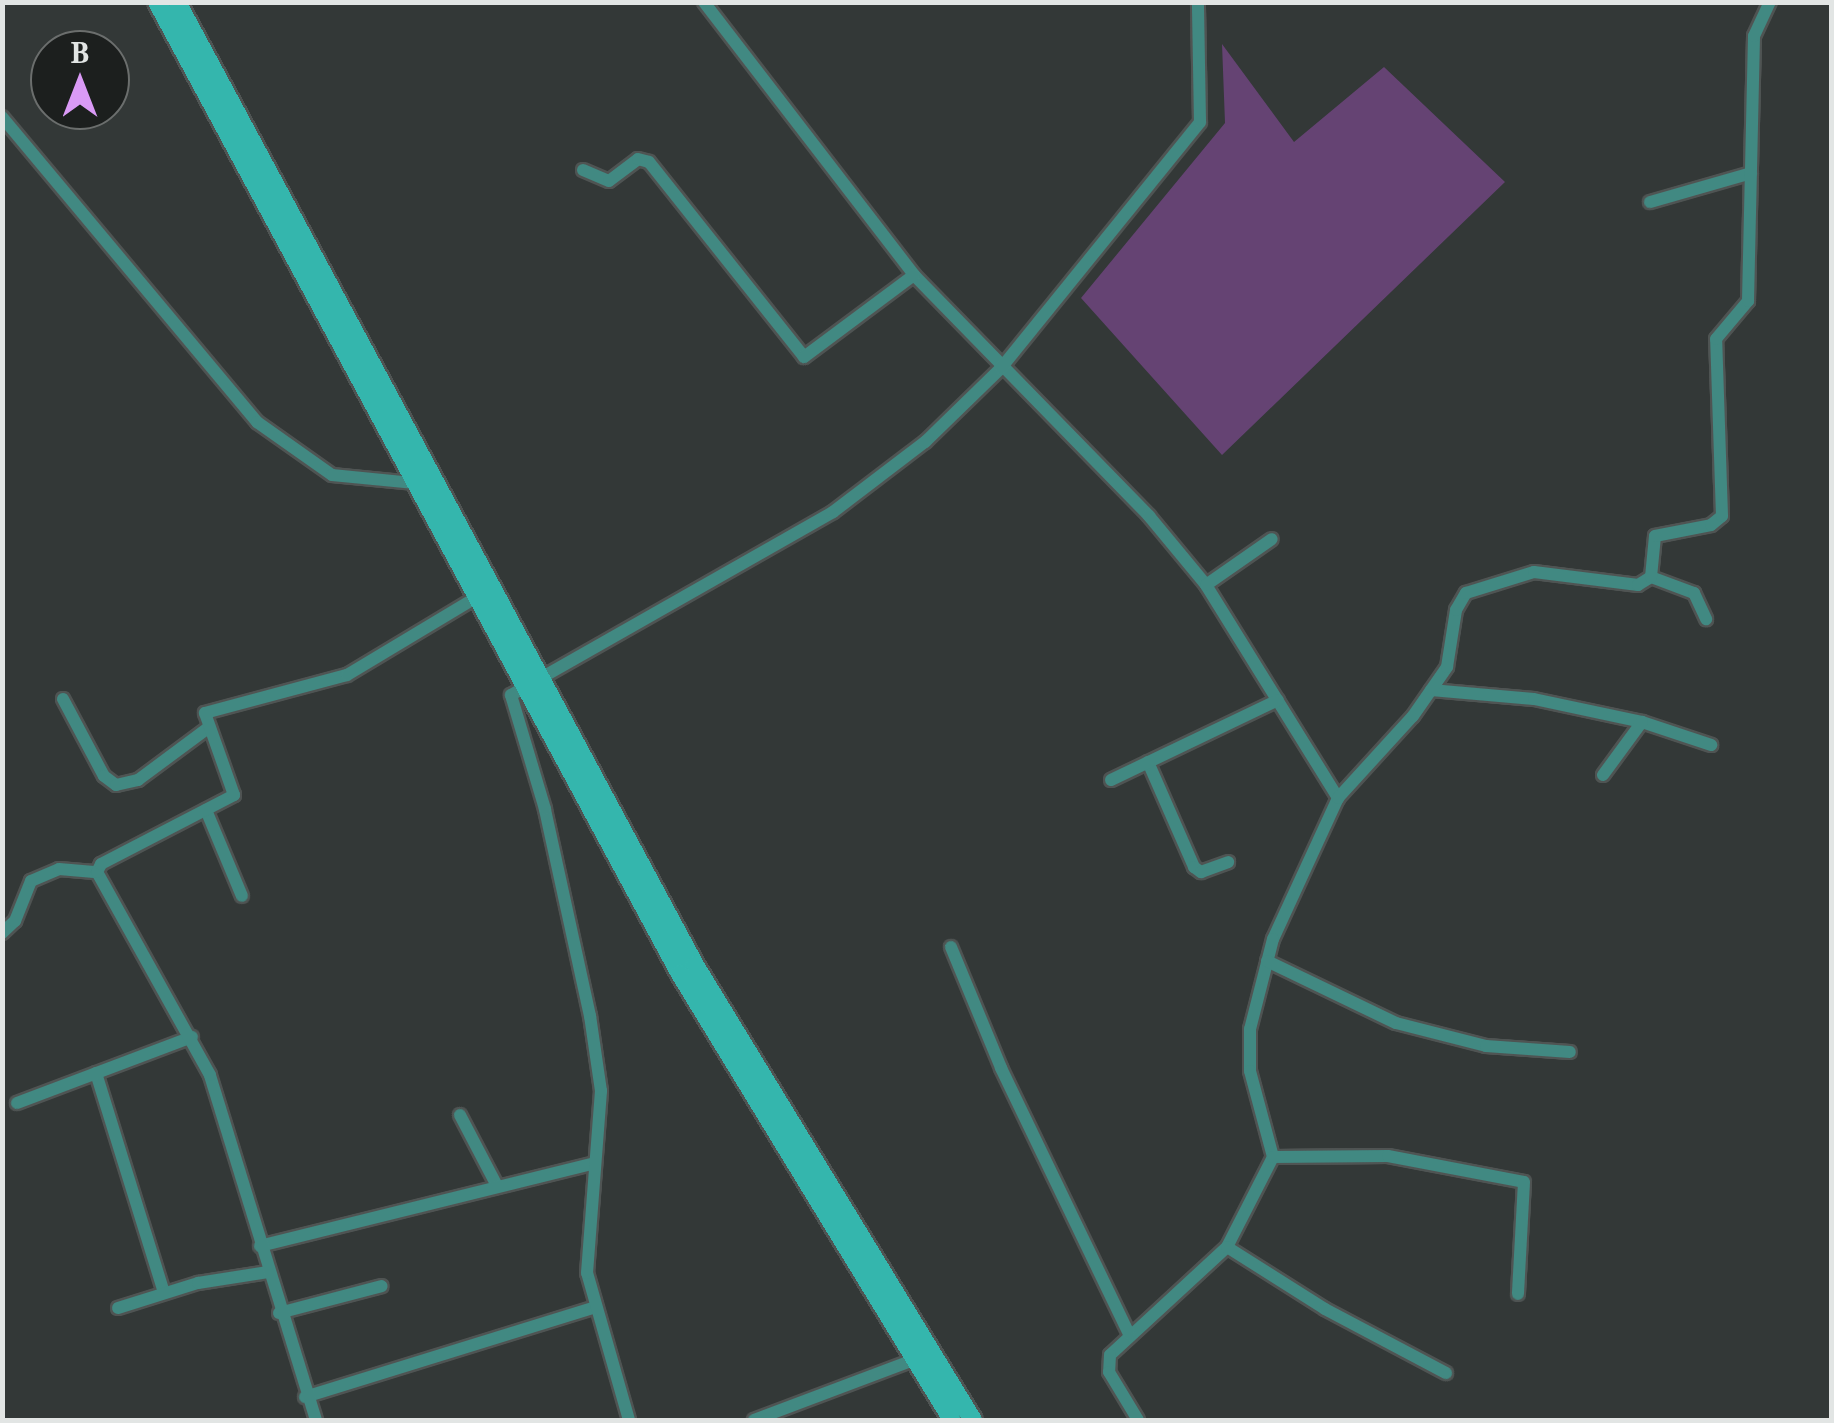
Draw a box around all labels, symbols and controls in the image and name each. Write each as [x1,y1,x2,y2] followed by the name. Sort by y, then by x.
[30,30,130,130] north arrow
[71,33,89,71] text: B

